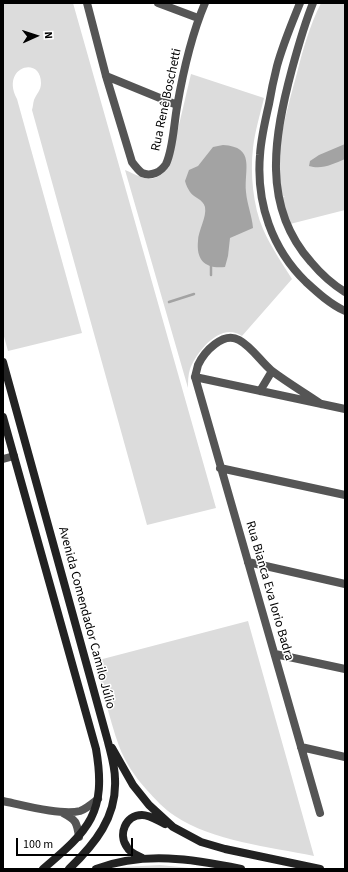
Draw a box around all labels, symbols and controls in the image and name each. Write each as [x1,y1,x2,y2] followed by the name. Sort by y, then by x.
[16,16,56,56] north arrow
[41,31,56,39] text: N
[148,47,186,153] street label: Rua Renê Boschetti
[242,519,296,663] street label: Rua Bianca Eva Iorio Badra
[54,525,118,711] street label: Avenida Comendador Camilo Júlio
[18,830,135,856] scale bar
[23,836,53,853] text: 100 m

